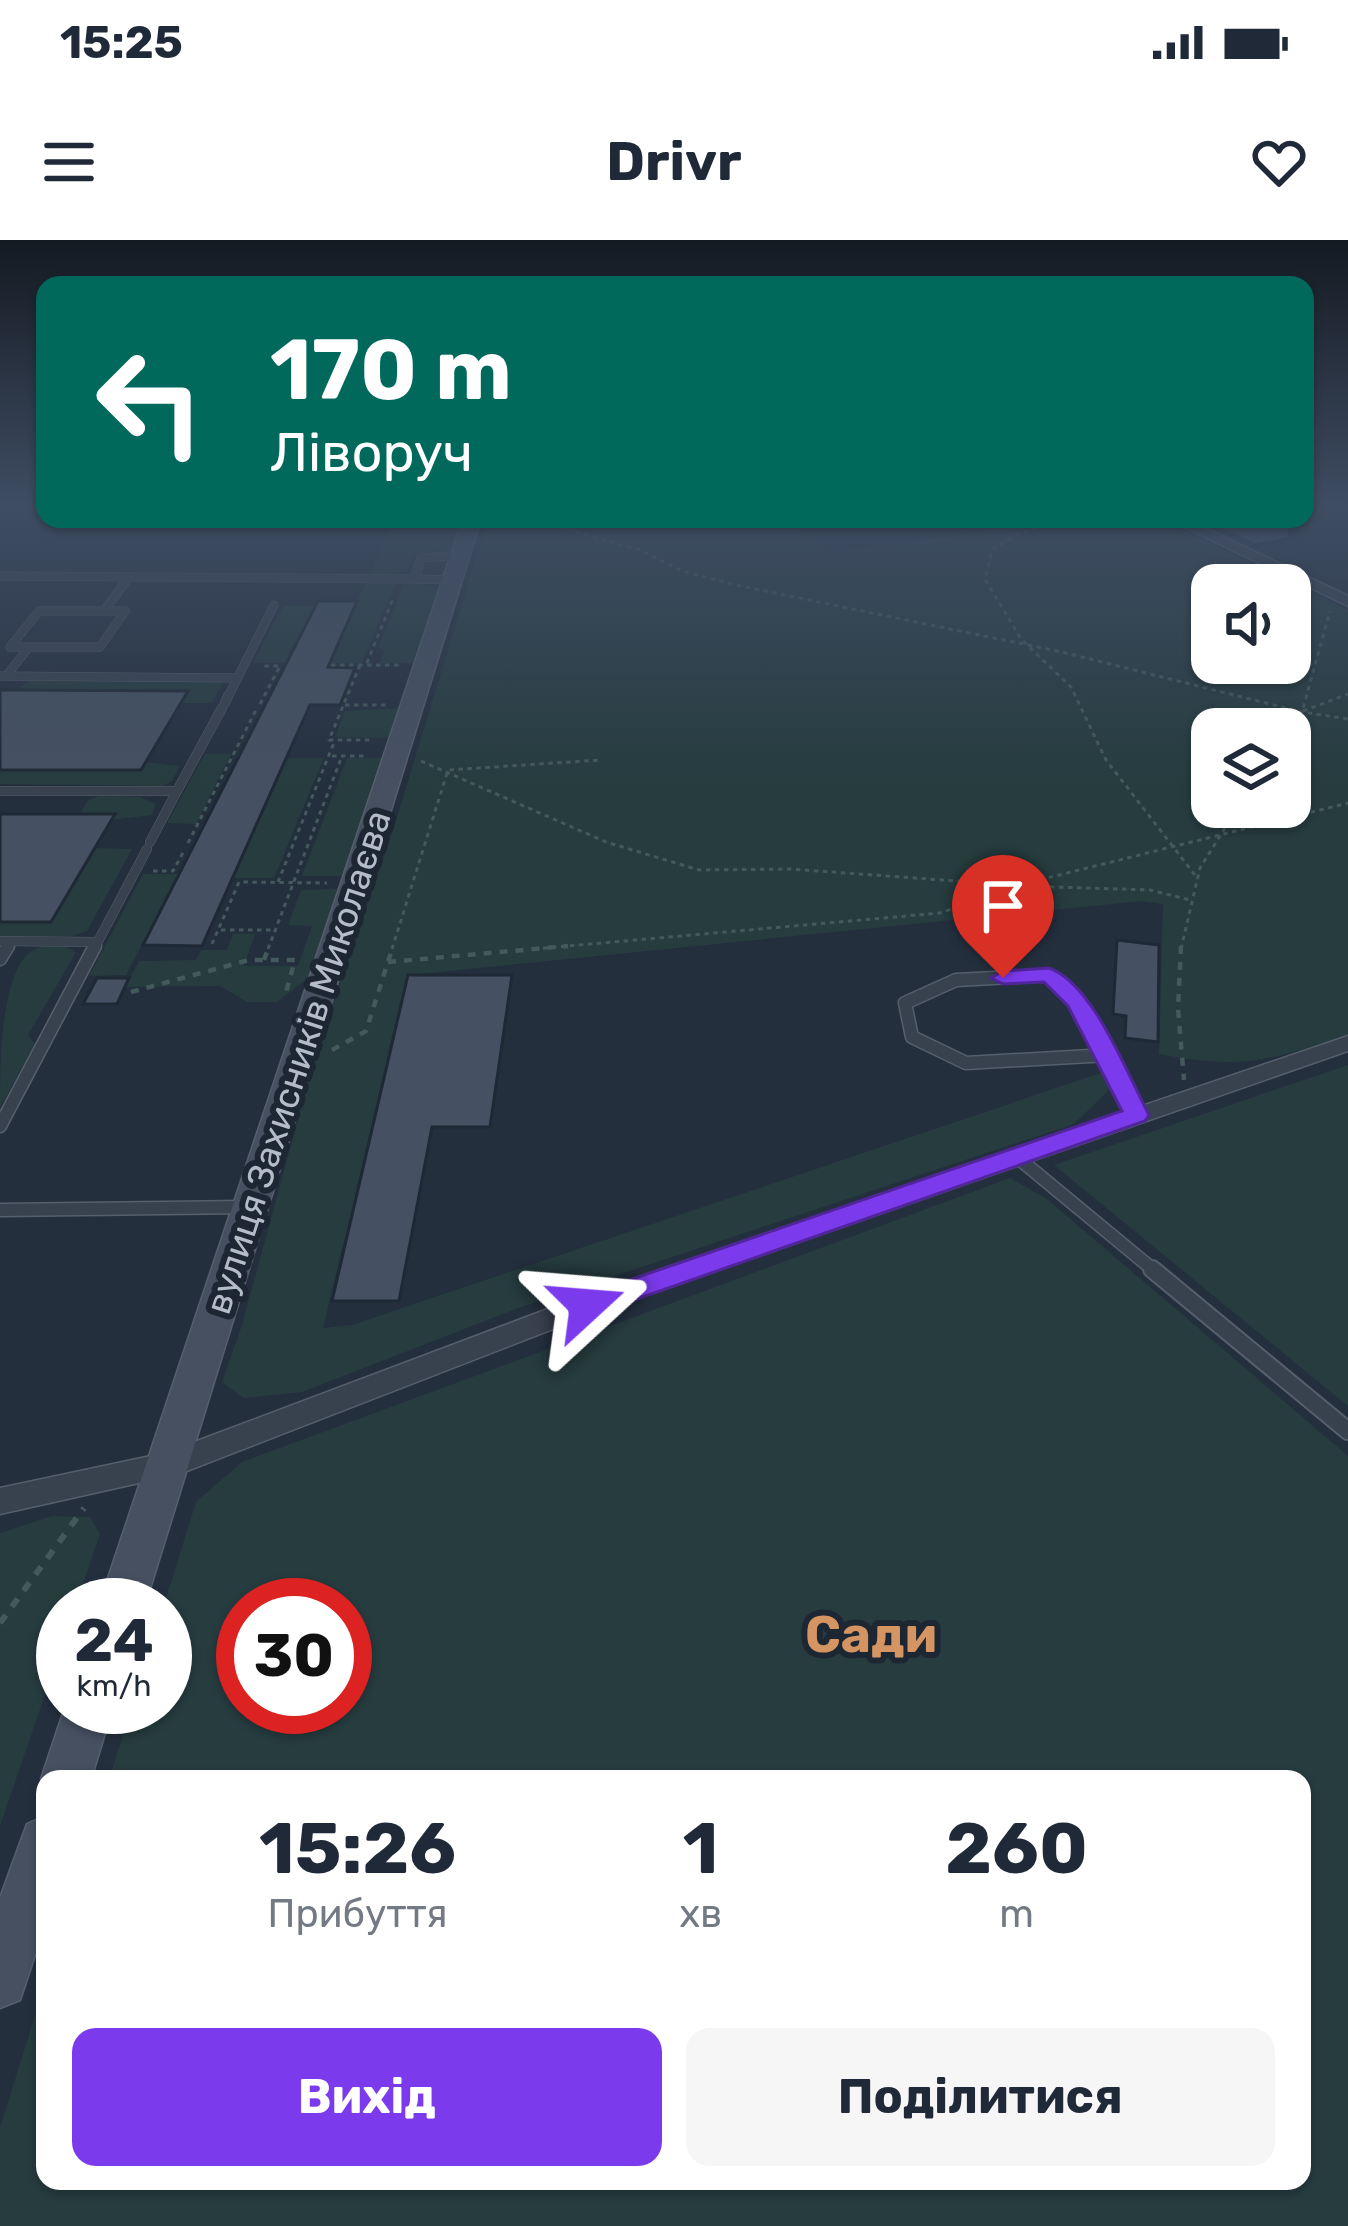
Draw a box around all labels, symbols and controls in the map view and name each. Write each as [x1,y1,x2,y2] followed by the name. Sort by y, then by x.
[60,16,183,69] text: 15:25
[36,129,102,195] icon: menu
[1246,129,1312,195] icon: heart
[606,130,742,194] text: Drivr
[270,320,512,420] text: 170 m
[72,324,228,480] icon: left
[270,421,473,485] text: Ліворуч
[1191,564,1311,828] map controls
[1191,564,1311,684] button: sound
[1191,708,1311,828] button: layers
[196,805,400,1319] street label: вулиця Захисників Миколаєва
[952,855,1054,978] pin
[970,873,1036,939] icon: arrive
[524,1242,650,1368] position arrow
[216,1578,372,1734] speed limit sign: 30
[805,1604,937,1665] district label: Сади
[74,1605,154,1676] text: 24
[77,1668,151,1704] text: km/h
[259,1806,456,1891] text: 15:26
[683,1806,719,1891] text: 1
[945,1806,1088,1891] text: 260
[268,1891,448,1937] text: Прибуття
[679,1891,722,1937] text: хв
[999,1891,1034,1937] text: m
[72,2028,662,2166] button: Вихід
[686,2028,1275,2166] button: Поділитися

